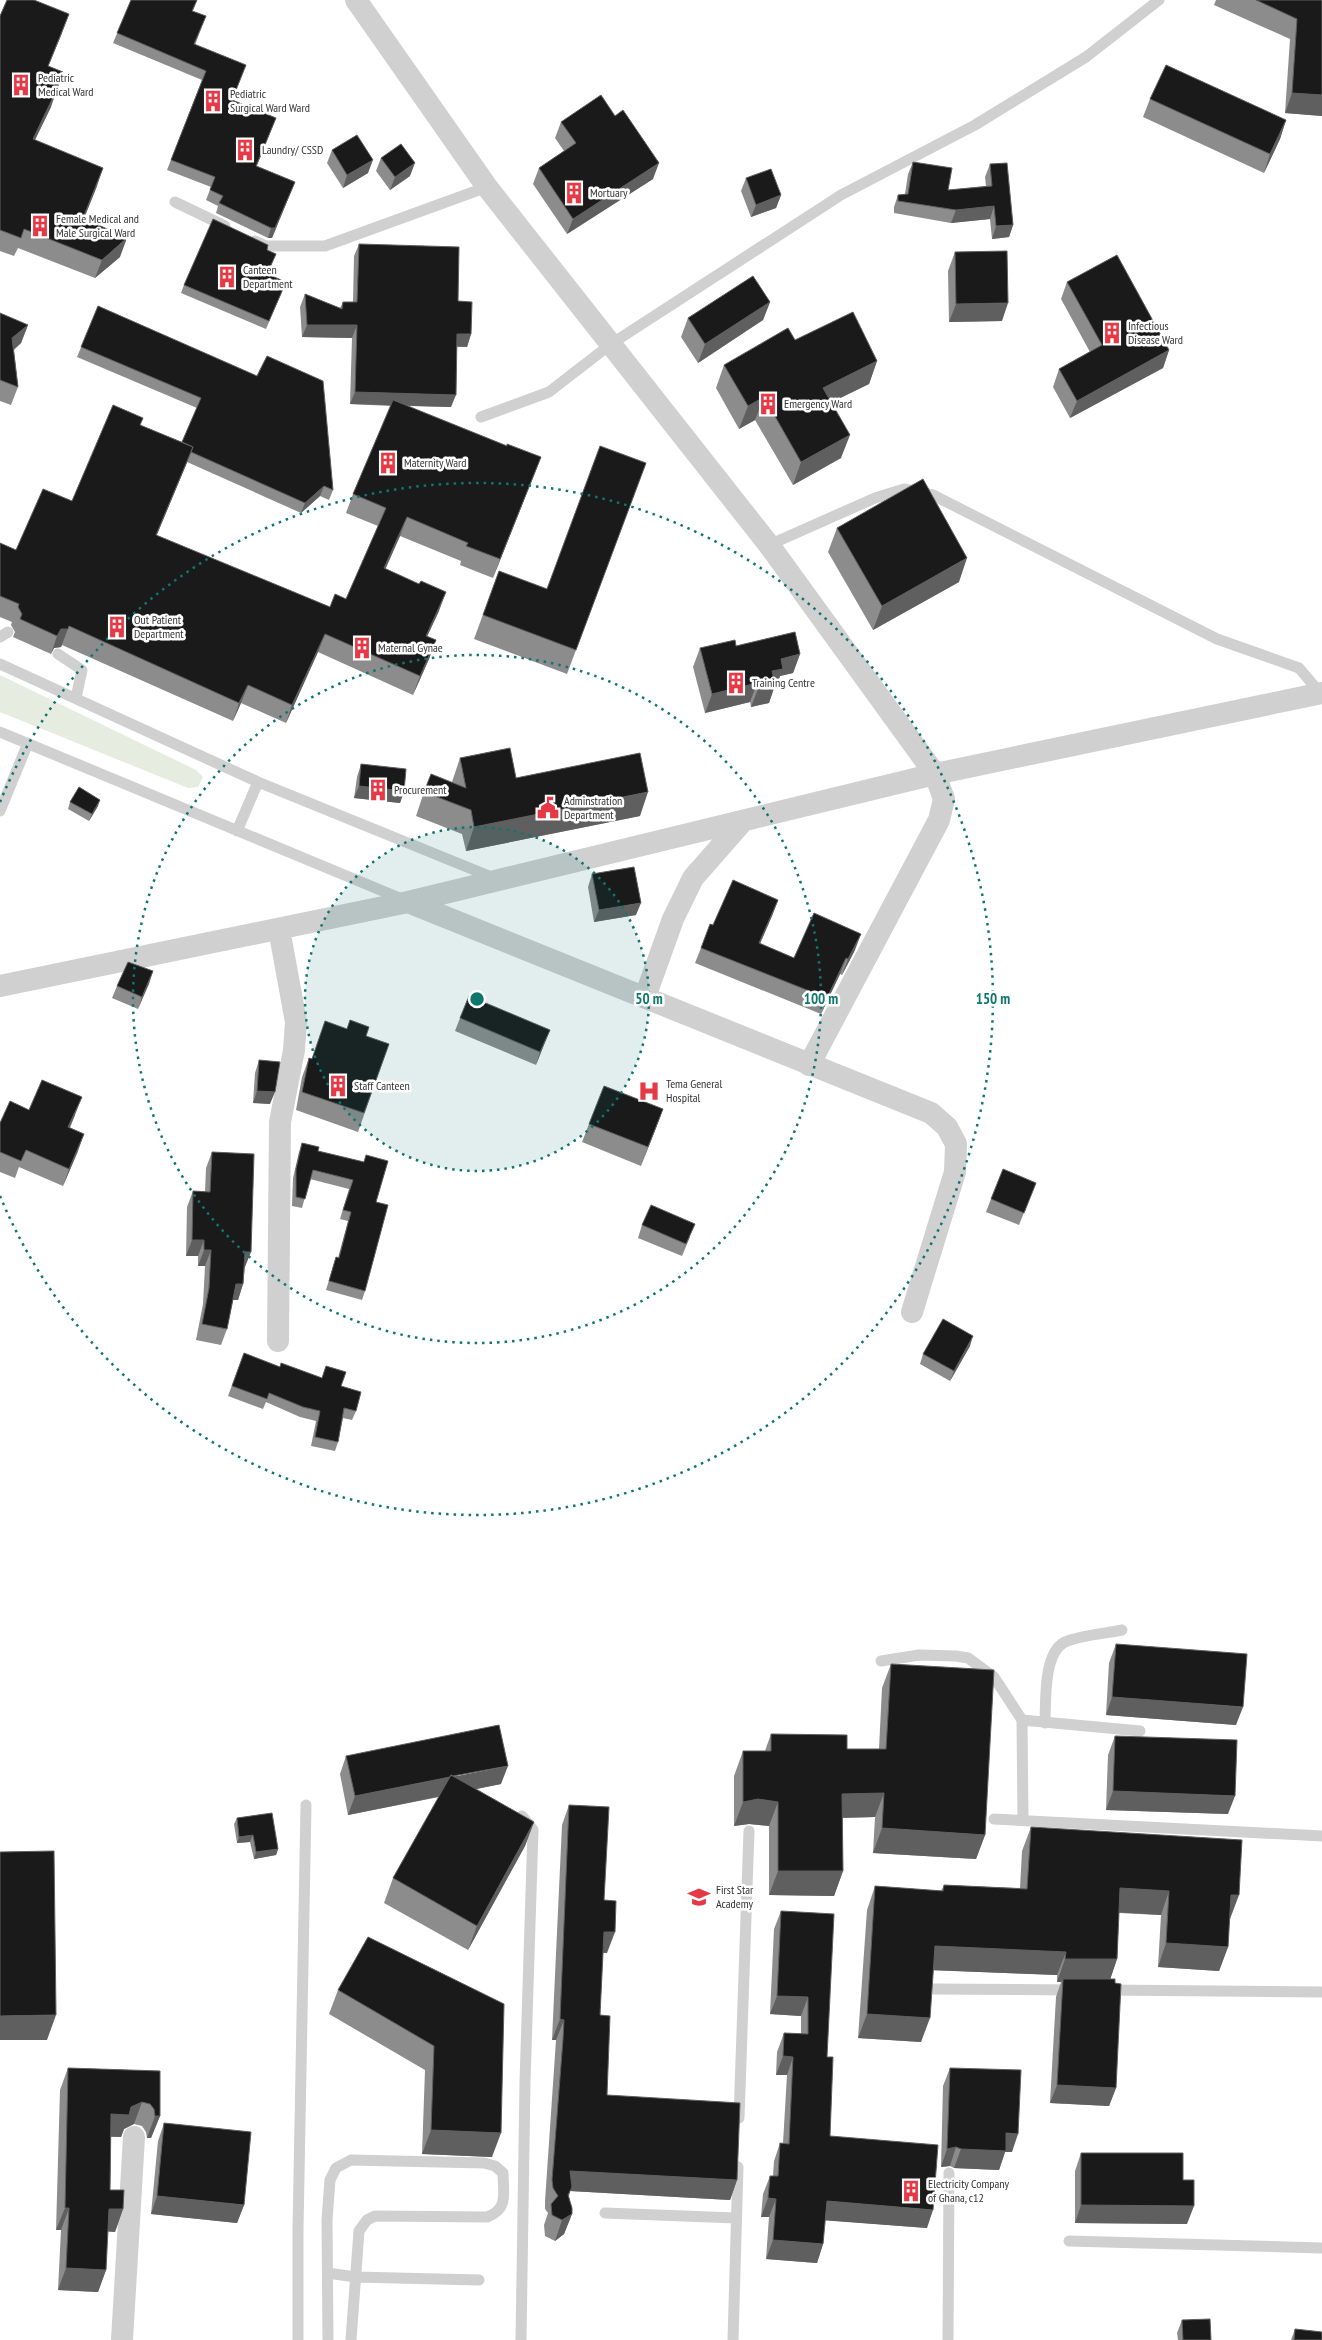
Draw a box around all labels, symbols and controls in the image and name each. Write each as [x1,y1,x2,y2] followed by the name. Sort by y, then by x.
[38,70,94,99] place label: Pediatric Medical Ward
[8,72,34,98] building icon: Pediatric Medical Ward
[230,86,310,115] place label: Pediatric Surgical Ward Ward
[200,88,226,114] building icon: Pediatric Surgical Ward Ward
[232,137,258,163] building icon: Laundry/ CSSD
[262,142,323,157] place label: Laundry/ CSSD
[561,180,587,206] building icon: Mortuary
[590,185,628,200] place label: Mortuary
[56,211,139,240] place label: Female Medical and Male Surgical Ward
[27,213,53,239] building icon: Female Medical and Male Surgical Ward
[243,262,293,291] place label: Canteen Department
[214,264,240,290] building icon: Canteen Department
[1128,318,1183,347] place label: Infectious Disease Ward
[1099,320,1125,346] building icon: Infectious Disease Ward
[755,391,781,417] building icon: Emergency Ward
[784,396,852,411] place label: Emergency Ward
[375,450,401,476] building icon: Maternity Ward
[404,455,466,470] place label: Maternity Ward
[134,612,184,641] place label: Out Patient Department
[104,614,130,640] building icon: Out Patient Department
[349,635,375,661] building icon: Maternal Gynae
[378,640,443,655] place label: Maternal Gynae
[723,670,749,696] building icon: Training Centre
[752,675,815,690] place label: Training Centre
[365,777,391,803] building icon: Procurement
[394,782,447,797] place label: Procurement
[564,793,622,822] place label: Adminstration Department
[535,795,561,821] public building icon: Adminstration Department
[635,989,663,1008] text: 50 m
[804,989,838,1008] text: 100 m
[976,989,1010,1008] text: 150 m
[468,990,486,1008] centre of rings
[325,1073,351,1099] building icon: Staff Canteen
[666,1076,722,1105] place label: Tema General Hospital
[354,1078,410,1093] place label: Staff Canteen
[636,1078,662,1104] hospital icon: Tema General Hospital
[716,1882,754,1911] place label: First Star Academy
[686,1884,712,1910] school or university icon: First Star Academy
[928,2176,1010,2205] place label: Electricity Company of Ghana, c12
[898,2178,924,2204] building icon: Electricity Company of Ghana, c12

